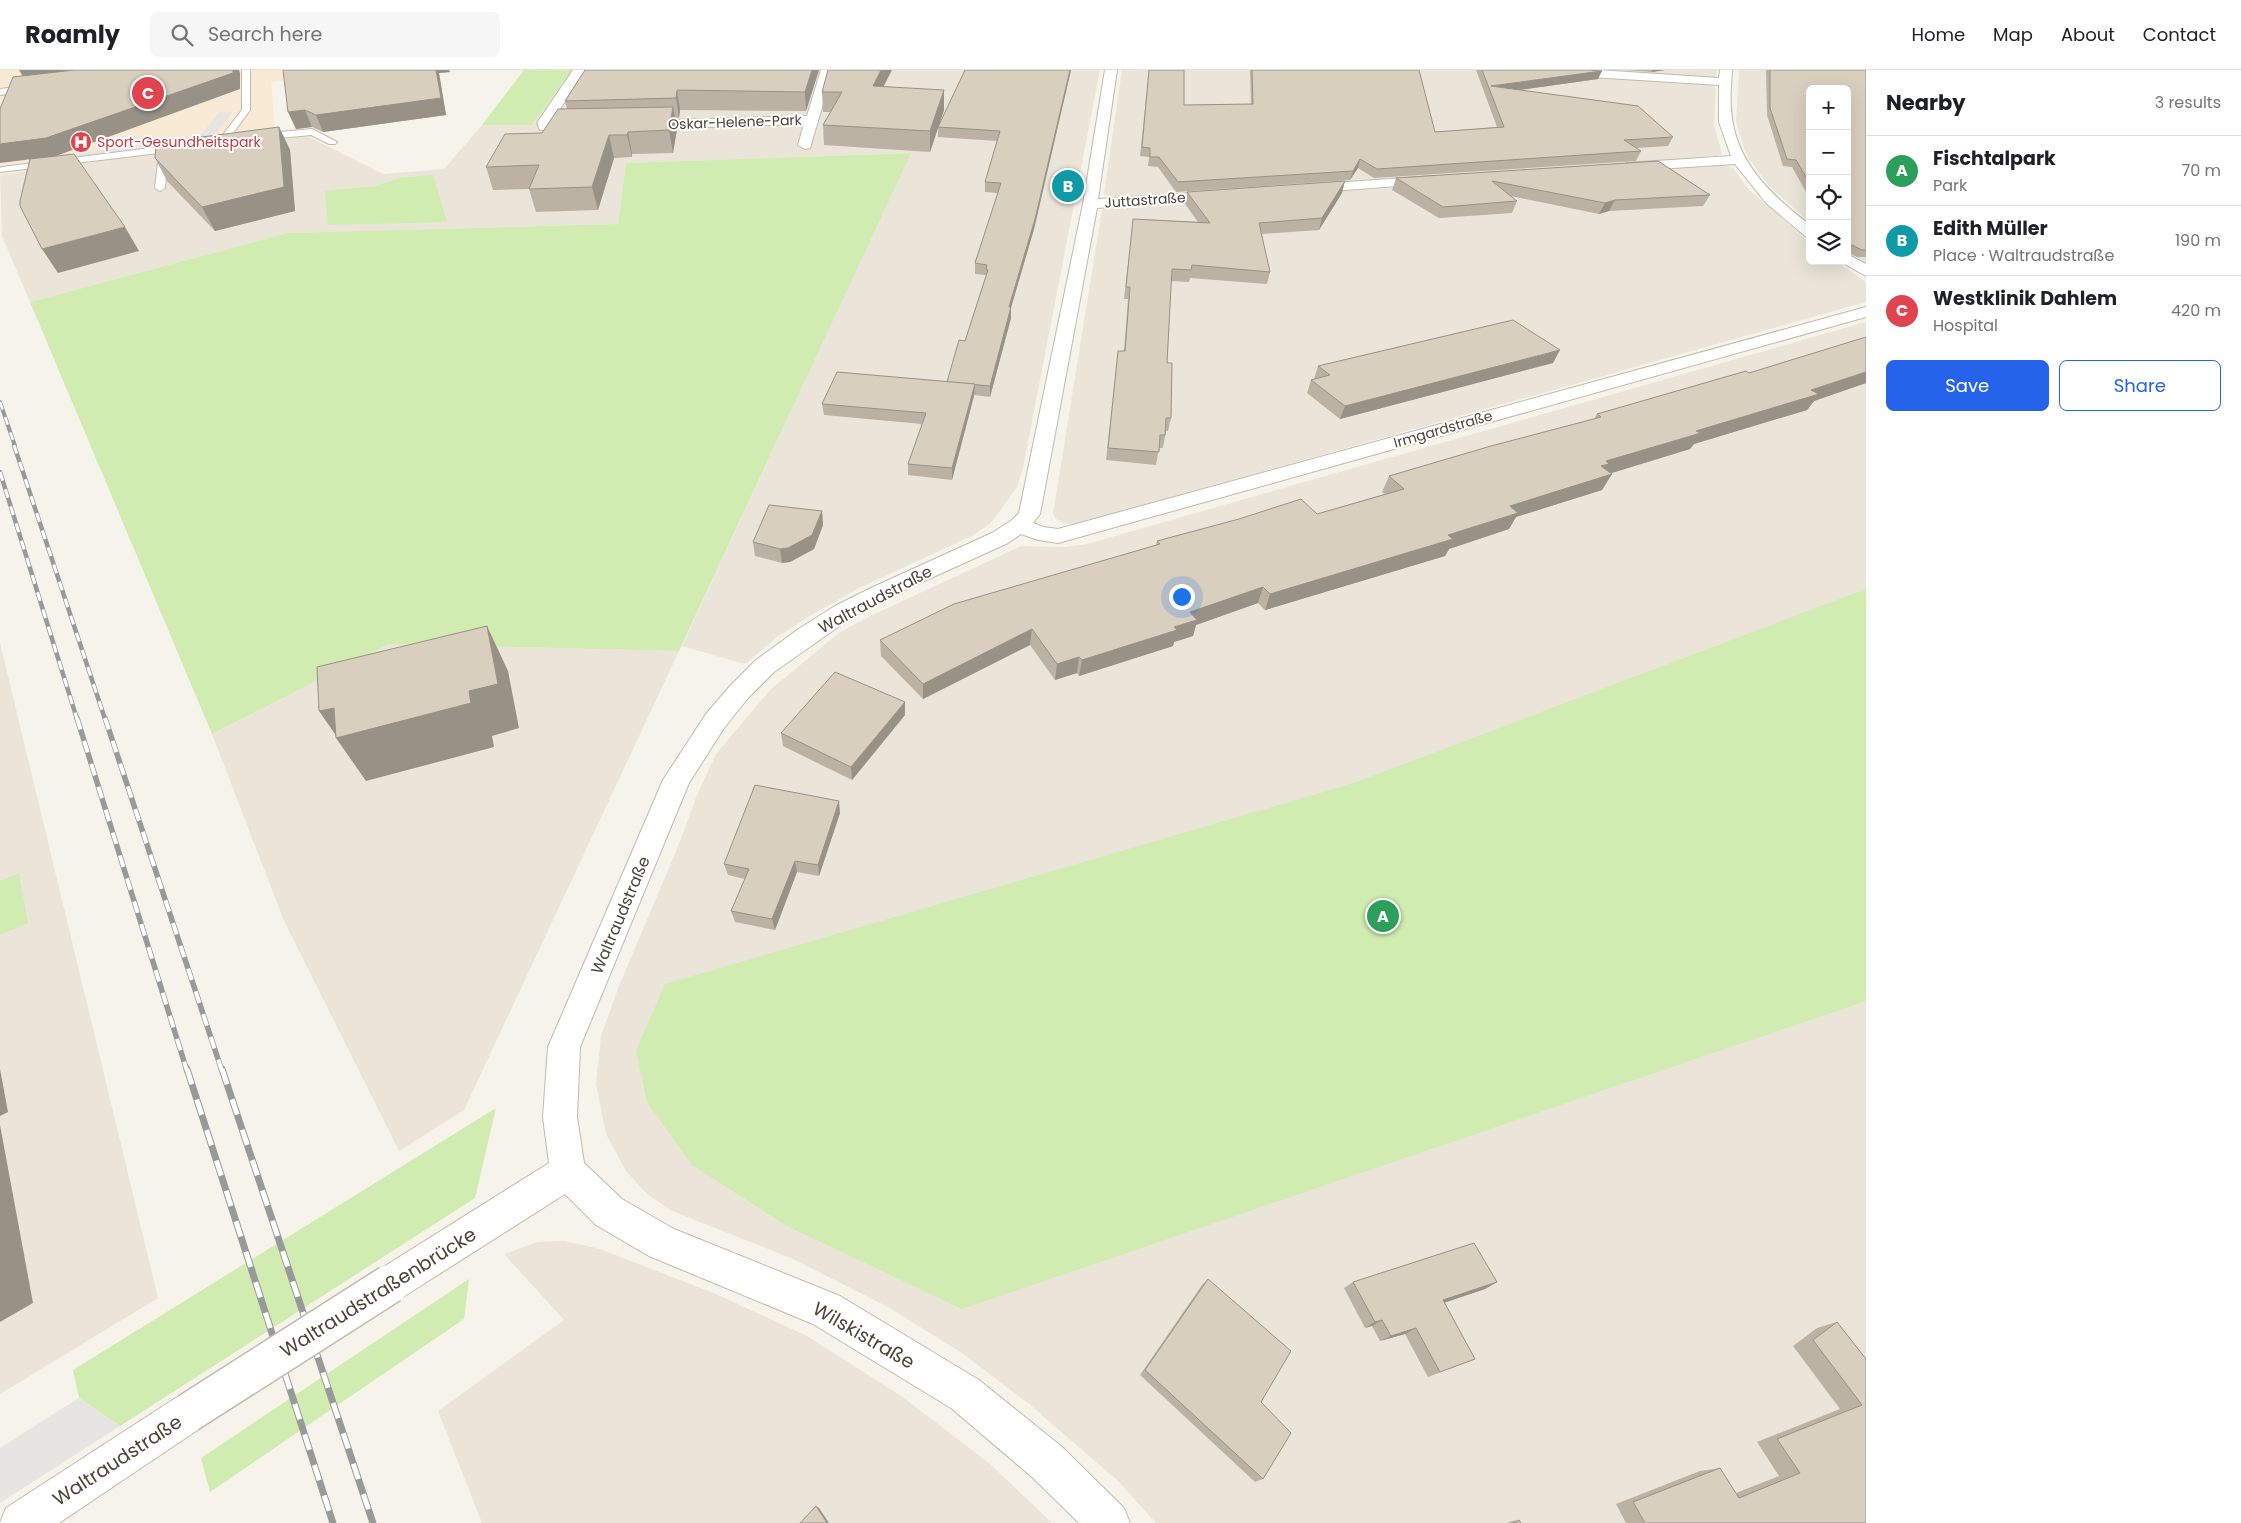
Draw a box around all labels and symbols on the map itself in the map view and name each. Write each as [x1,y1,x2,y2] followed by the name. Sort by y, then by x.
[132,74,164,112] pin: C
[668,110,803,134] street label: Oskar-Helene-Park
[69,130,93,154] hospital icon: Sport-Gesundheitspark
[97,132,262,152] place label: Sport-Gesundheitspark
[1052,167,1084,205] pin: B
[1104,187,1187,213] street label: Juttastraße
[1391,405,1495,453] street label: Irmgardstraße
[814,560,936,639] street label: Waltraudstraße
[1169,584,1195,610] your location
[585,853,656,978] street label: Waltraudstraße
[1367,897,1399,935] pin: A
[275,1221,482,1364] street label: Waltraudstraßenbrücke
[808,1295,920,1376] street label: Wilskistraße
[47,1408,187,1512] street label: Waltraudstraße

